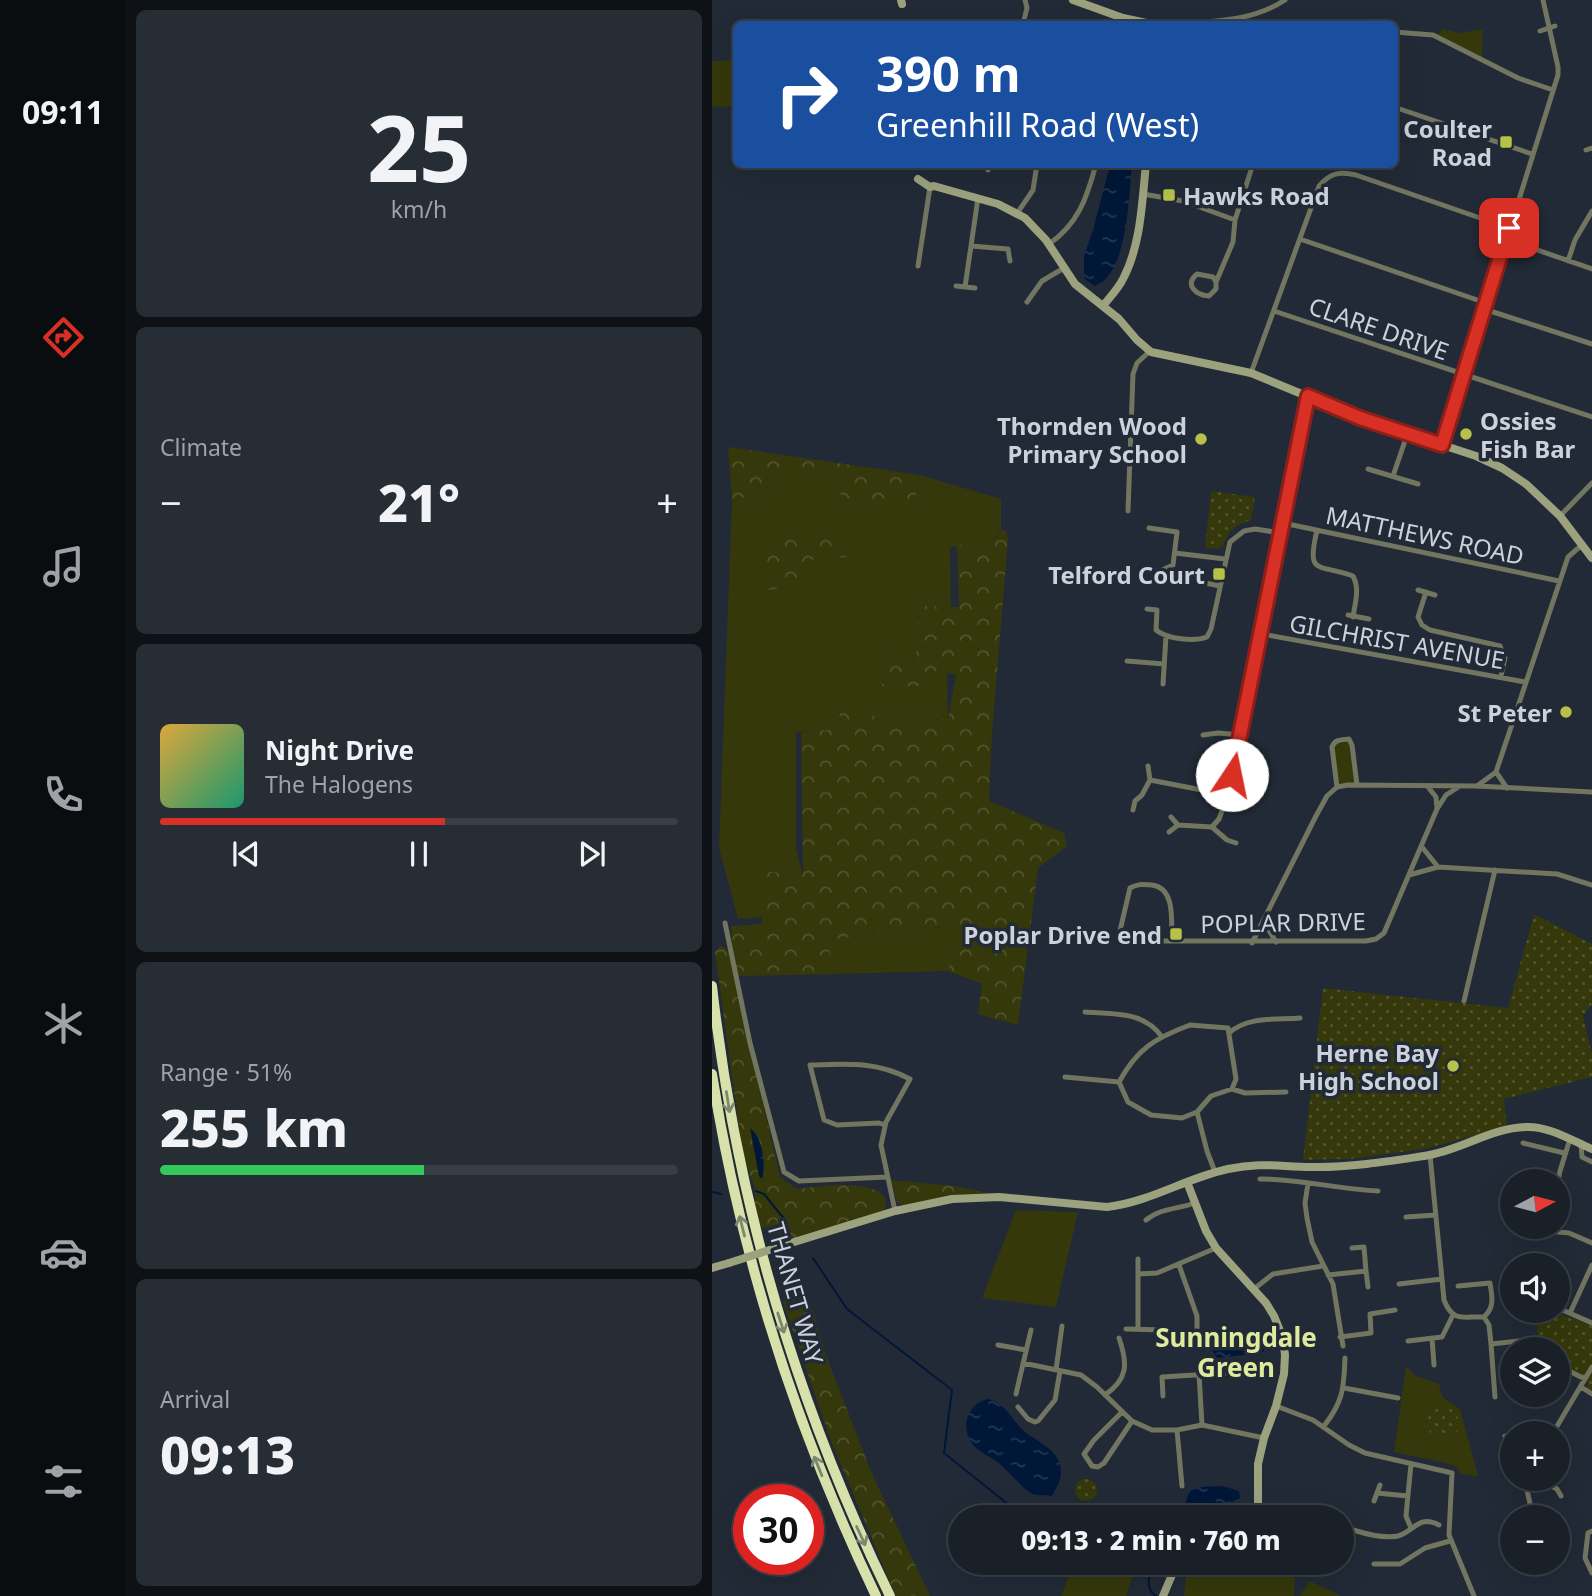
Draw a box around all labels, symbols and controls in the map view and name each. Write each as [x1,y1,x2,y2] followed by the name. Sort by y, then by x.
[876,40,1021,106] text: 390 m
[761,49,852,140] icon: right
[367,85,471,209] text: 25
[22,90,104,133] text: 09:11
[876,103,1199,146] text: Greenhill Road (West)
[1403,112,1492,173] place label: Coulter Road
[1498,134,1514,150] marker: Coulter Road
[1183,179,1330,212] place label: Hawks Road
[1161,187,1177,203] marker: Hawks Road
[391,193,447,225] text: km/h
[1479,198,1539,258] pin
[1490,209,1528,247] icon: arrive
[1305,289,1453,367] street label: CLARE DRIVE
[39,313,88,362] icon: directions
[1480,404,1576,465] place label: Ossies Fish Bar
[997,409,1187,470] place label: Thornden Wood Primary School
[1458,426,1474,442] marker: Ossies Fish Bar
[160,431,242,463] text: Climate
[1193,431,1209,447] marker: Thornden Wood Primary School
[378,466,460,537] text: 21°
[160,476,182,528] text: −
[656,476,678,528] text: +
[1323,498,1527,572] street label: MATTHEWS ROAD
[39,542,88,591] icon: music
[1048,558,1205,591] place label: Telford Court
[1211,566,1227,582] marker: Telford Court
[1287,606,1507,676] street label: GILCHRIST AVENUE
[1457,696,1552,729] place label: St Peter
[1558,704,1574,720] marker: St Peter
[265,732,414,768] text: Night Drive
[1195,738,1269,812] position arrow
[265,768,413,800] text: The Halogens
[39,770,88,819] icon: phone
[227,835,265,873] icon: previous
[400,835,438,873] icon: pause
[573,835,611,873] icon: next
[1200,904,1366,940] street label: POPLAR DRIVE
[964,918,1162,951] place label: Poplar Drive end
[1168,926,1184,942] marker: Poplar Drive end
[39,999,88,1048] icon: climate
[1298,1036,1439,1097] place label: Herne Bay High School
[160,1056,292,1088] text: Range · 51%
[1445,1058,1461,1074] marker: Herne Bay High School
[722,1090,735,1113] one-way arrow
[160,1091,348,1162] text: 255 km
[1500,1169,1570,1239] north arrow
[1500,1169,1570,1575] map controls
[735,1216,748,1238] one-way arrow
[760,1218,832,1368] street label: THANET WAY
[39,1228,88,1277] icon: car
[1500,1253,1570,1323] button: sound
[776,1312,788,1334] one-way arrow
[1155,1319,1317,1385] district label: Sunningdale Green
[1500,1337,1570,1407] button: layers
[160,1383,230,1415] text: Arrival
[160,1418,295,1489] text: 09:13
[1500,1421,1570,1491] button: +
[811,1456,824,1478] one-way arrow
[39,1457,88,1506] icon: filters
[733,1484,824,1575] speed limit sign: 30
[1500,1505,1570,1575] button: −
[1021,1522,1281,1558] text: 09:13 · 2 min · 760 m
[855,1525,868,1546] one-way arrow

